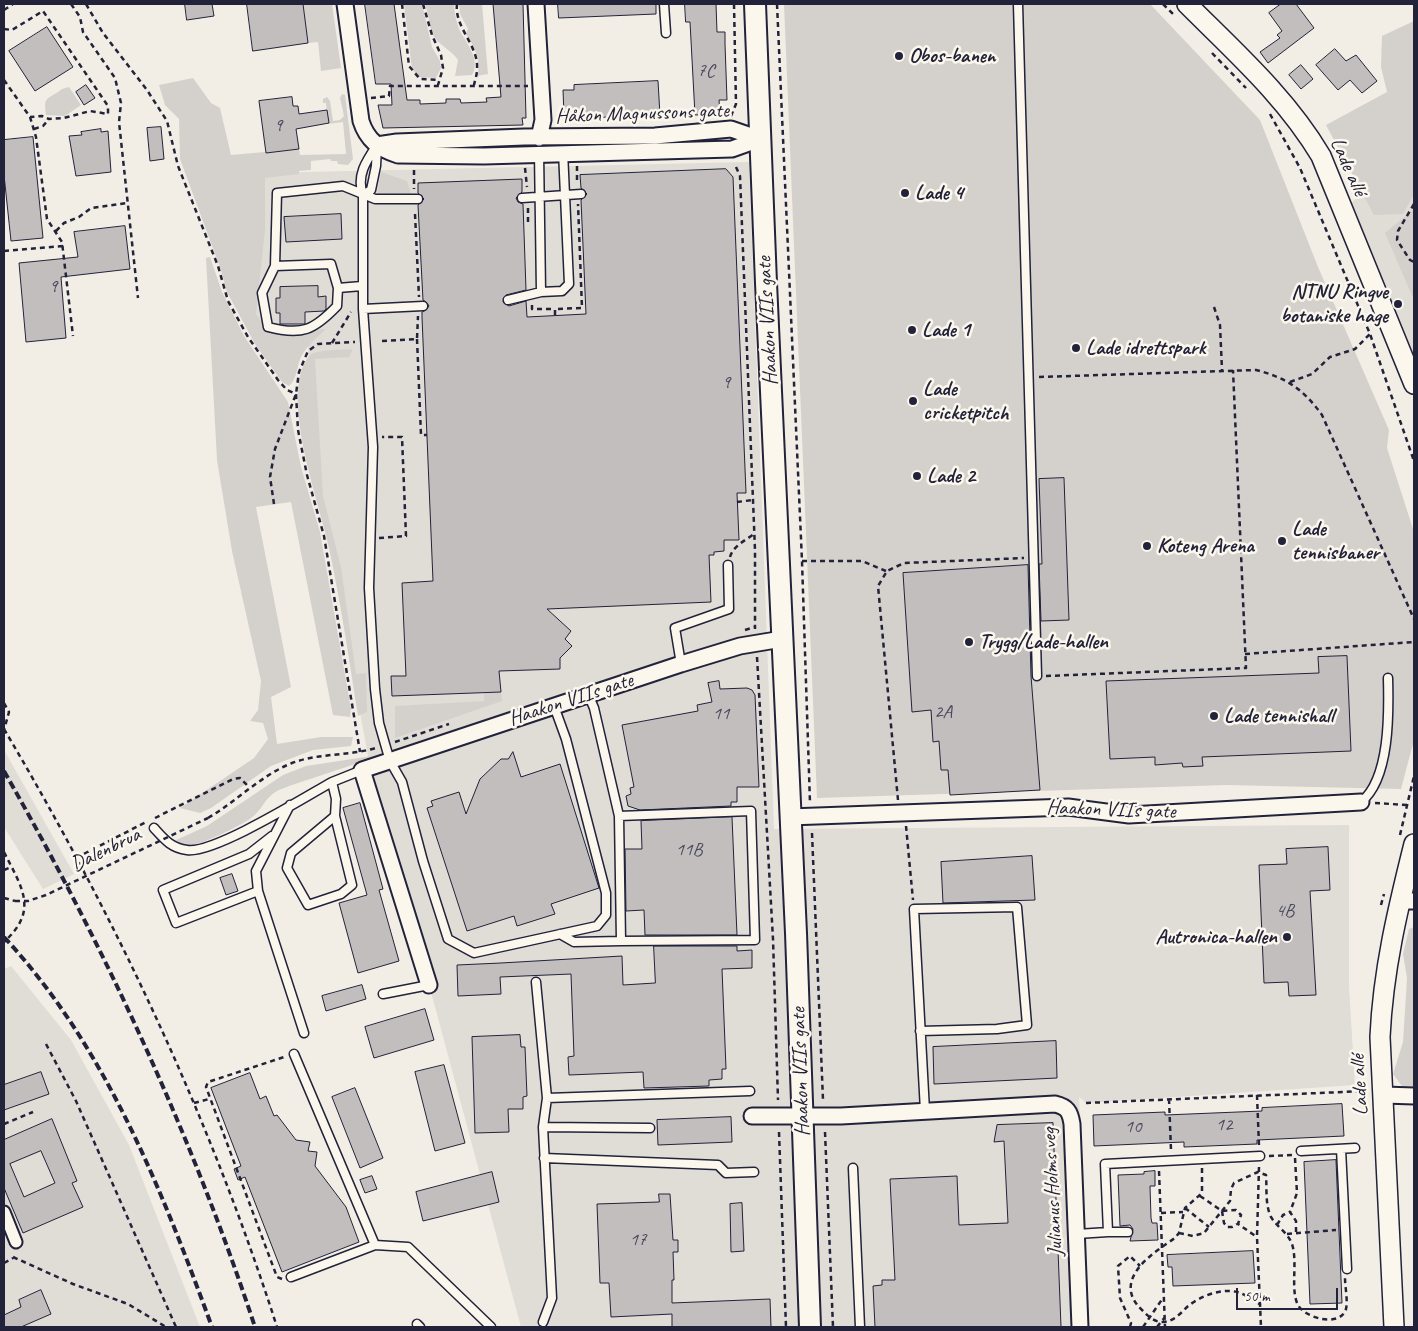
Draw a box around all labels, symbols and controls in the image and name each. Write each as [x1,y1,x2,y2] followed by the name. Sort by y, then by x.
[909,43,995,69] place label: Obos-banen
[893,50,905,62] marker: Obos-banen
[697,60,715,82] house number: 7C
[555,98,729,130] street label: Håkon Magnussons gate
[274,115,282,137] house number: 9
[1324,134,1372,200] street label: Lade allé
[915,180,963,206] place label: Lade 4
[899,187,911,199] marker: Lade 4
[752,256,784,386] street label: Haakon VIIs gate
[49,276,57,298] house number: 9
[1281,279,1388,329] place label: NTNU Ringve botaniske hage
[1392,298,1404,310] marker: NTNU Ringve botaniske hage
[922,317,970,343] place label: Lade 1
[906,324,918,336] marker: Lade 1
[1086,335,1205,361] place label: Lade idrettspark
[1070,342,1082,354] marker: Lade idrettspark
[722,372,730,394] house number: 9
[923,376,1008,426] place label: Lade cricketpitch
[907,395,919,407] marker: Lade cricketpitch
[927,463,975,489] place label: Lade 2
[911,470,923,482] marker: Lade 2
[1292,516,1379,566] place label: Lade tennisbaner
[1157,533,1254,559] place label: Koteng Arena
[1276,535,1288,547] marker: Lade tennisbaner
[1141,540,1153,552] marker: Koteng Arena
[979,629,1108,655] place label: Trygg/Lade-hallen
[963,636,975,648] marker: Trygg/Lade-hallen
[506,668,636,732] street label: Haakon VIIs gate
[934,701,952,723] house number: 2A
[712,703,730,725] house number: 11
[1224,703,1334,729] place label: Lade tennishall
[1208,710,1220,722] marker: Lade tennishall
[1046,795,1176,825] street label: Haakon VIIs gate
[67,822,145,878] street label: Dalenbrua
[676,839,702,861] house number: 11B
[1276,900,1294,922] house number: 4B
[1156,924,1277,950] place label: Autronica-hallen
[1281,931,1293,943] marker: Autronica-hallen
[786,1007,816,1137] street label: Haakon VIIs gate
[1346,1054,1374,1116] street label: Lade allé
[1215,1114,1233,1136] house number: 12
[1124,1116,1142,1138] house number: 10
[1037,1127,1069,1257] street label: Julianus Holms veg
[629,1229,647,1251] house number: 17
[1238,1278,1340,1310] scale bar
[1244,1287,1270,1306] text: 50 m

